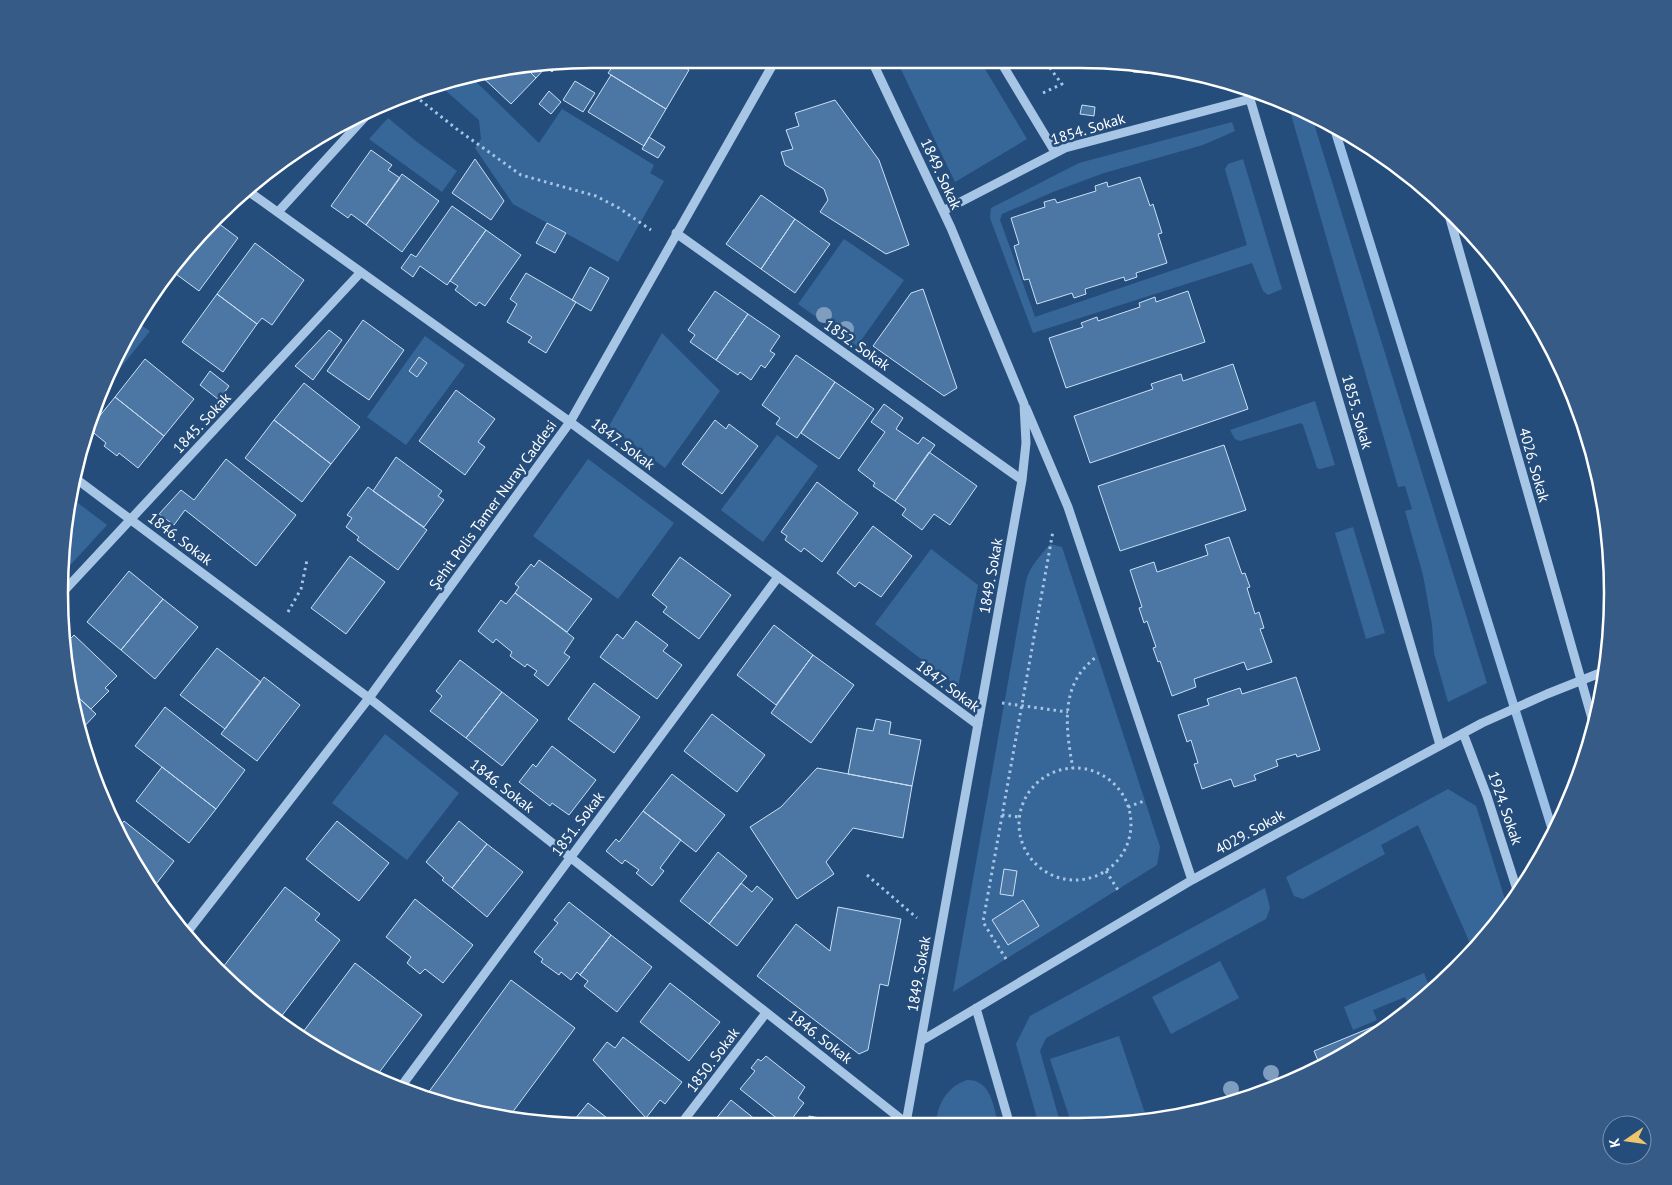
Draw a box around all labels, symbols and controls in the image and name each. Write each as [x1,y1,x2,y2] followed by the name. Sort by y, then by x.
[1048,108,1128,149] street label: 1854. Sokak
[917,135,967,213] street label: 1849. Sokak
[820,315,895,375] street label: 1852. Sokak
[1338,372,1377,452] street label: 1855. Sokak
[169,388,235,457] street label: 1845. Sokak
[588,413,660,474] street label: 1847. Sokak
[425,416,561,593] street label: Şehit Polis Tamer Nuray Caddesi
[1515,425,1554,505] street label: 4026. Sokak
[144,508,217,570] street label: 1846. Sokak
[975,536,1007,615] street label: 1849. Sokak
[913,655,985,716] street label: 1847. Sokak
[466,755,539,817] street label: 1846. Sokak
[1484,769,1527,848] street label: 1924. Sokak
[547,787,609,860] street label: 1851. Sokak
[1212,804,1289,858] street label: 4029. Sokak
[903,934,935,1013] street label: 1849. Sokak
[784,1006,857,1068] street label: 1846. Sokak
[682,1023,744,1096] street label: 1850. Sokak
[1602,1115,1652,1165] north arrow
[1605,1136,1624,1149] text: K

